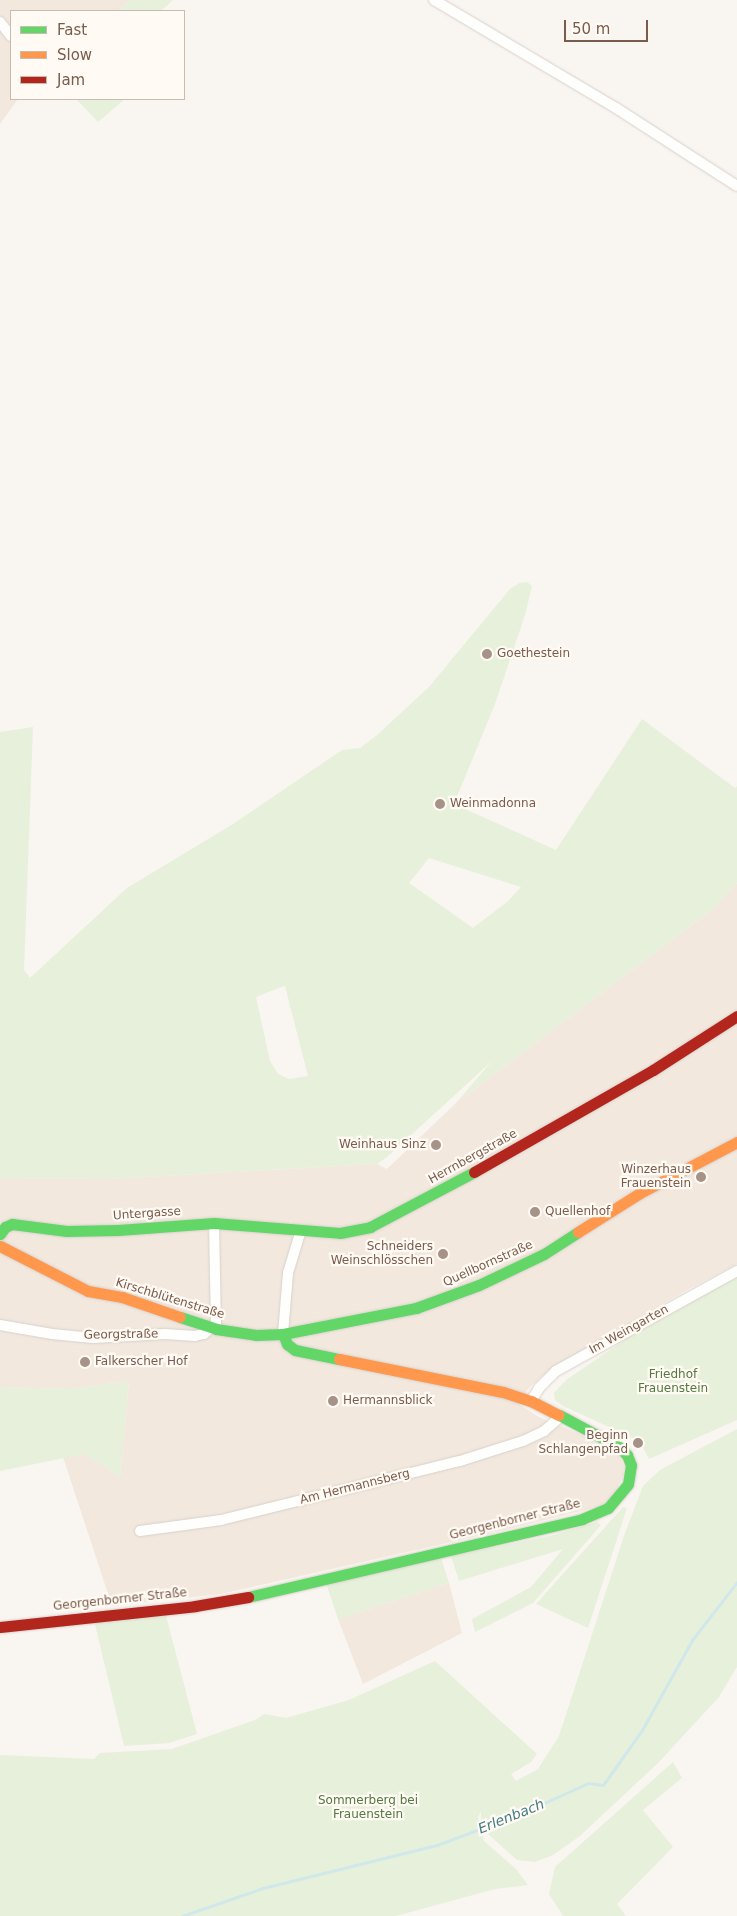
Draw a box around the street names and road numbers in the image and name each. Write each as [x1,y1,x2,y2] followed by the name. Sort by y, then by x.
[426,1127,520,1187] street label: Herrnbergstraße
[113,1204,181,1224] street label: Untergasse
[441,1238,535,1290] street label: Quellbornstraße
[114,1276,226,1322] street label: Kirschblütenstraße
[587,1302,671,1358] street label: Im Weingarten
[84,1327,158,1343] street label: Georgstraße
[299,1466,411,1508] street label: Am Hermannsberg
[448,1497,582,1543] street label: Georgenborner Straße
[52,1586,188,1614] street label: Georgenborner Straße

